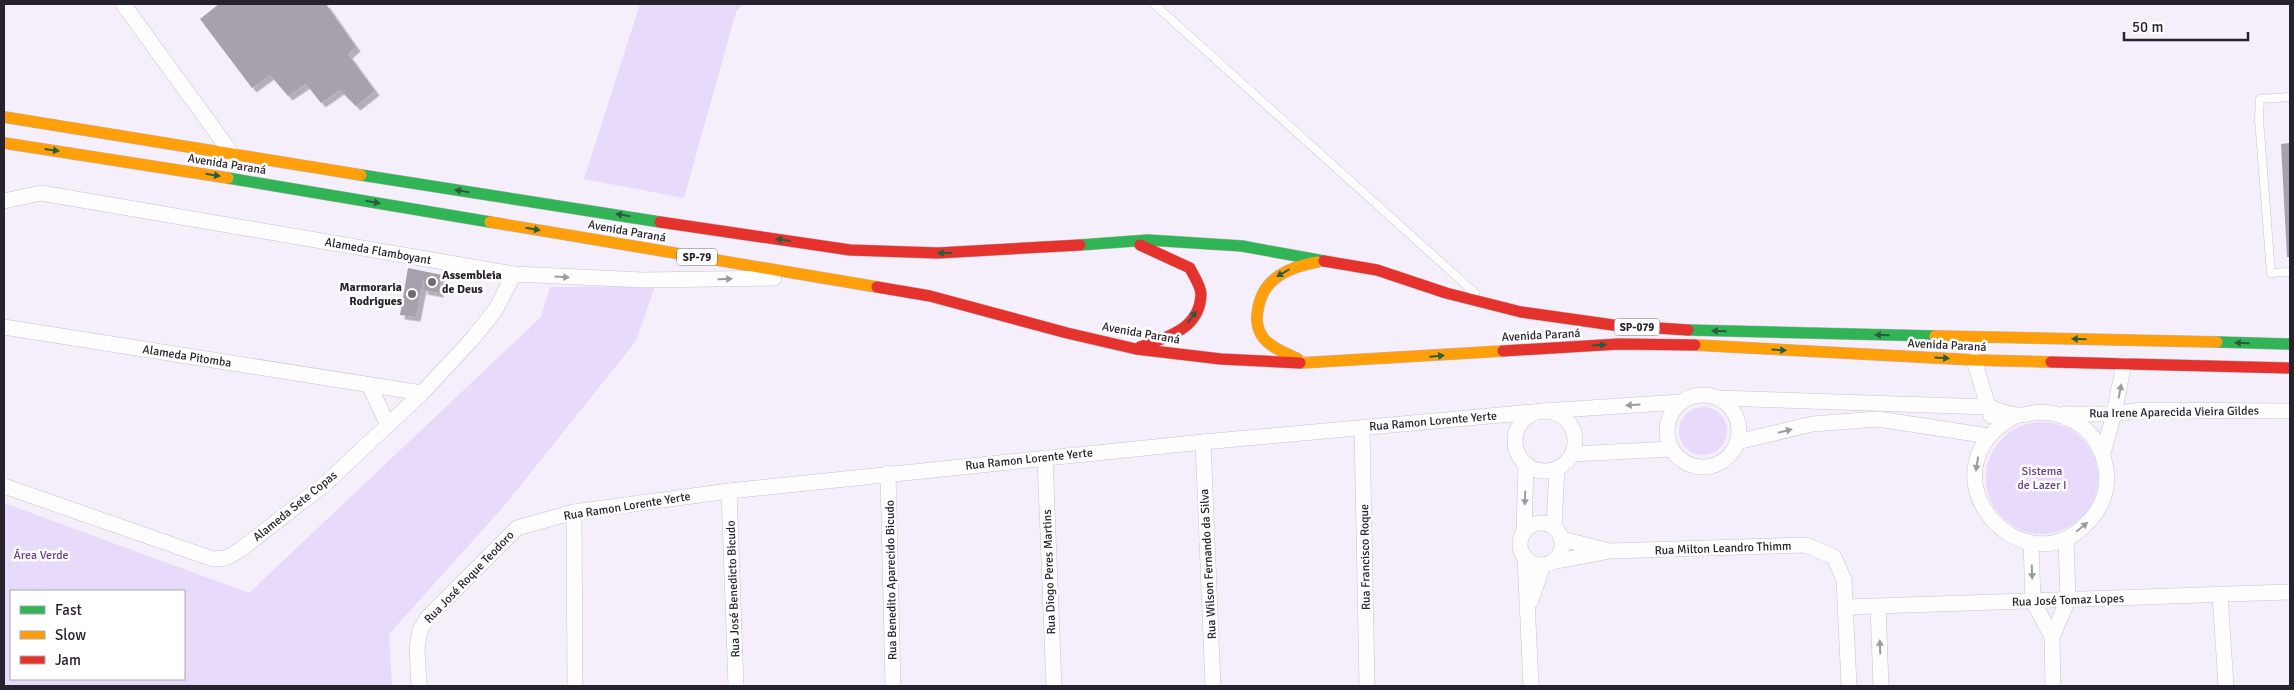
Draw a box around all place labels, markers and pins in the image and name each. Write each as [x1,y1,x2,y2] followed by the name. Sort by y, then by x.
[442,268,502,297] place label: Assembleia de Deus
[426,276,438,288] marker: Assembleia de Deus
[340,280,403,309] place label: Marmoraria Rodrigues
[406,288,418,300] marker: Marmoraria Rodrigues

